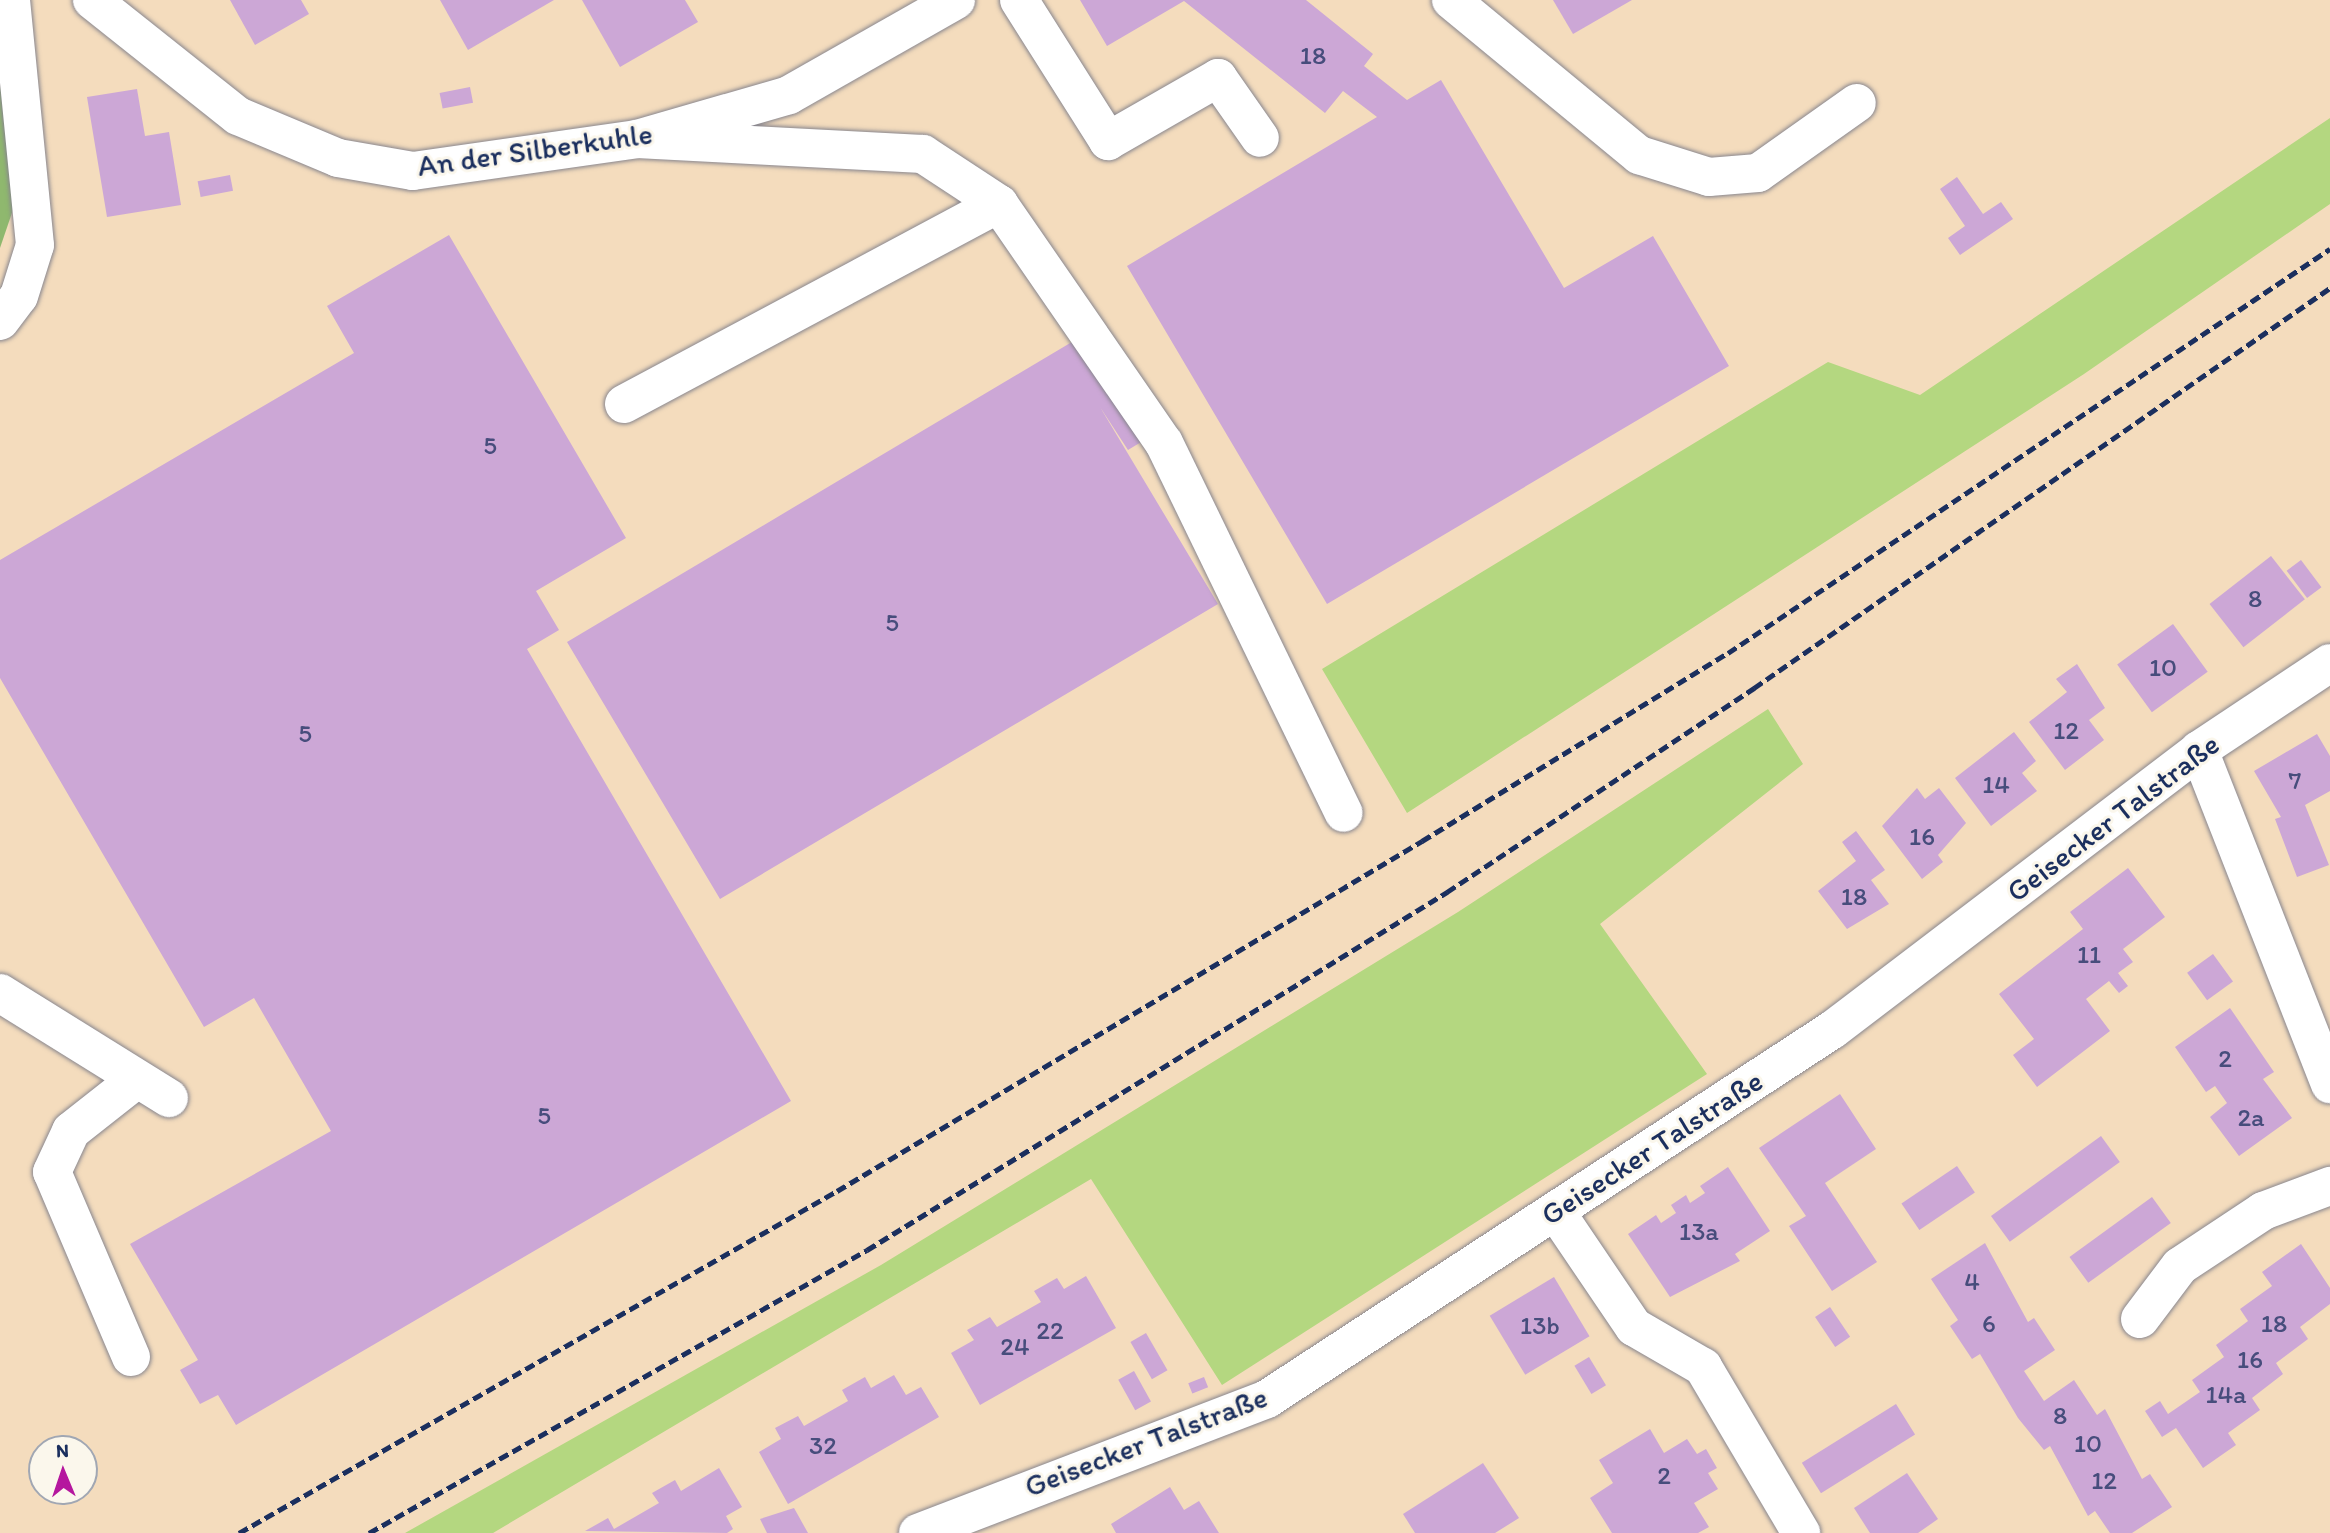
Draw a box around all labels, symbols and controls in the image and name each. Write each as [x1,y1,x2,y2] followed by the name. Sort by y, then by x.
[1300,40,1326,72] house number: 18
[415,116,655,184] street label: An der Silberkuhle
[483,430,497,462] house number: 5
[2248,583,2262,615] house number: 8
[885,607,899,639] house number: 5
[2149,652,2177,684] house number: 10
[2053,715,2079,747] house number: 12
[298,718,312,750] house number: 5
[2000,727,2226,909] street label: Geisecker Talstraße
[2289,765,2301,797] house number: 7
[1982,769,2010,801] house number: 14
[1909,821,1935,853] house number: 16
[1841,881,1867,913] house number: 18
[2077,939,2101,971] house number: 11
[2218,1043,2232,1075] house number: 2
[1535,1064,1769,1232] street label: Geisecker Talstraße
[537,1100,551,1132] house number: 5
[2237,1102,2265,1134] house number: 2a
[1679,1216,1719,1248] house number: 13a
[1964,1266,1980,1298] house number: 4
[1982,1308,1996,1340] house number: 6
[2261,1308,2287,1340] house number: 18
[1520,1310,1560,1342] house number: 13b
[1036,1315,1064,1347] house number: 22
[1000,1331,1030,1363] house number: 24
[2237,1344,2263,1376] house number: 16
[2205,1379,2247,1411] house number: 14a
[1021,1380,1271,1504] street label: Geisecker Talstraße
[2053,1400,2067,1432] house number: 8
[2074,1428,2102,1460] house number: 10
[809,1430,837,1462] house number: 32
[28,1435,98,1505] north arrow
[56,1439,69,1462] text: N
[1657,1460,1671,1492] house number: 2
[2091,1465,2117,1497] house number: 12

